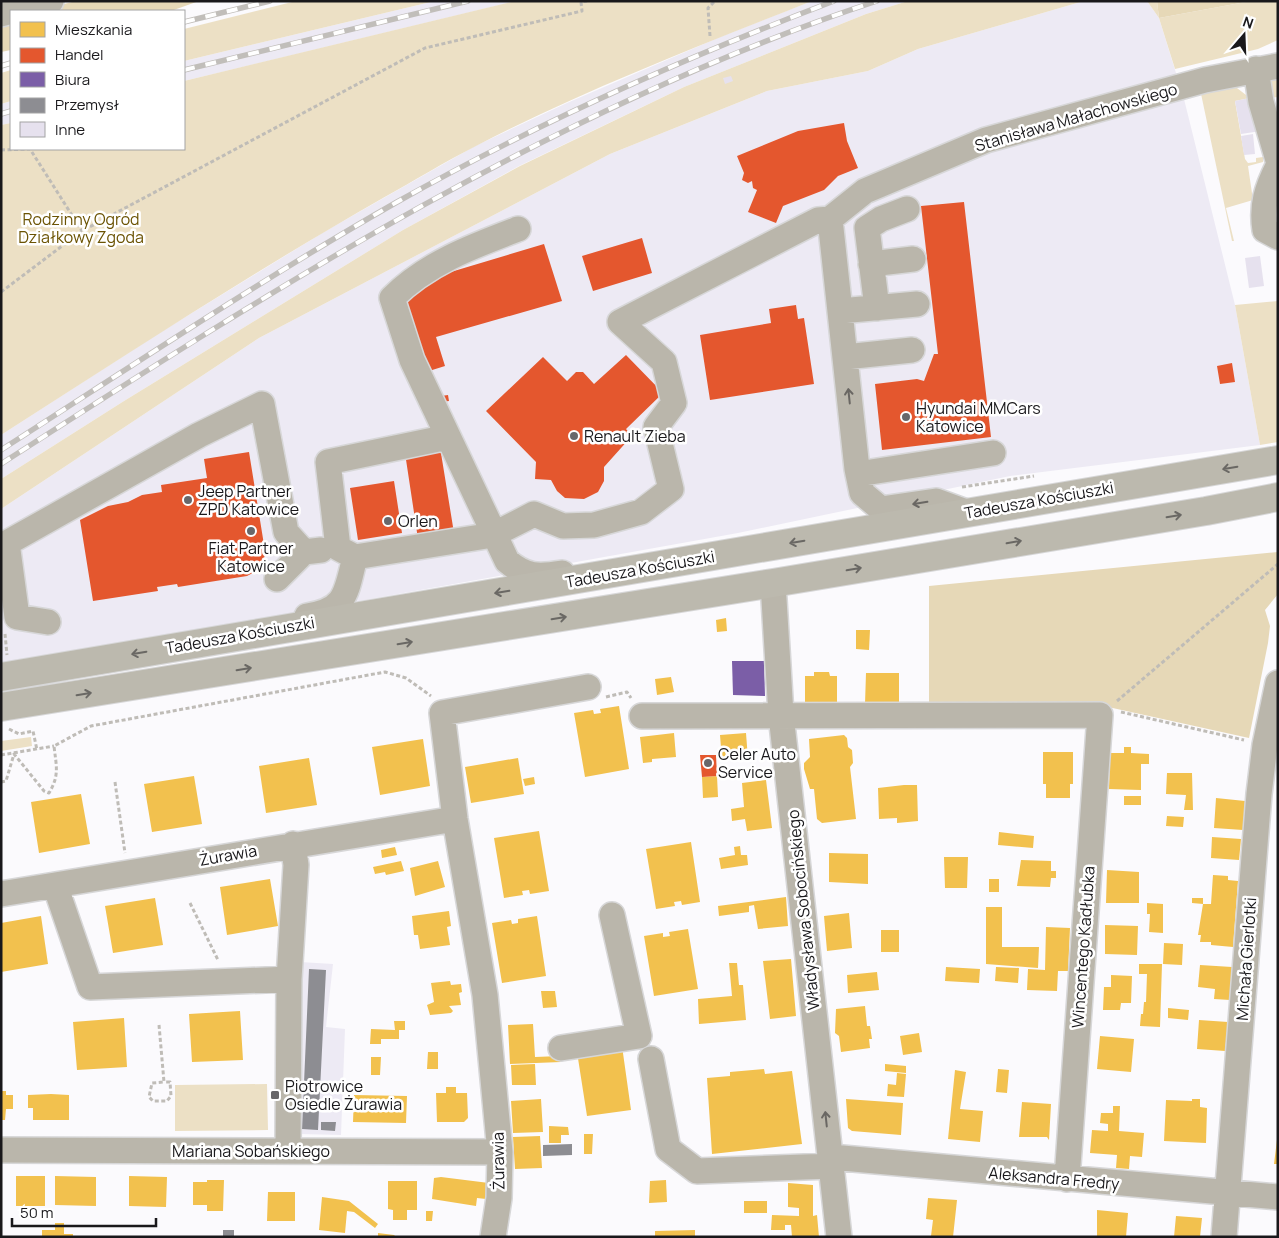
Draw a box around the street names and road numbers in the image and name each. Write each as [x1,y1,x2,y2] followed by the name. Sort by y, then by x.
[972,78,1180,156] street label: Stanisława Małachowskiego
[963,476,1115,524] street label: Tadeusza Kościuszki
[564,545,716,593] street label: Tadeusza Kościuszki
[164,611,316,659] street label: Tadeusza Kościuszki
[782,809,824,1011] street label: Władysława Sobocińskiego
[197,839,259,871] street label: Żurawia
[1066,865,1100,1029] street label: Wincentego Kadłubka
[1231,897,1261,1021] street label: Michała Gierlotki
[486,1132,510,1190] street label: Żurawia
[172,1140,330,1162] street label: Mariana Sobańskiego
[988,1161,1121,1195] street label: Aleksandra Fredry

